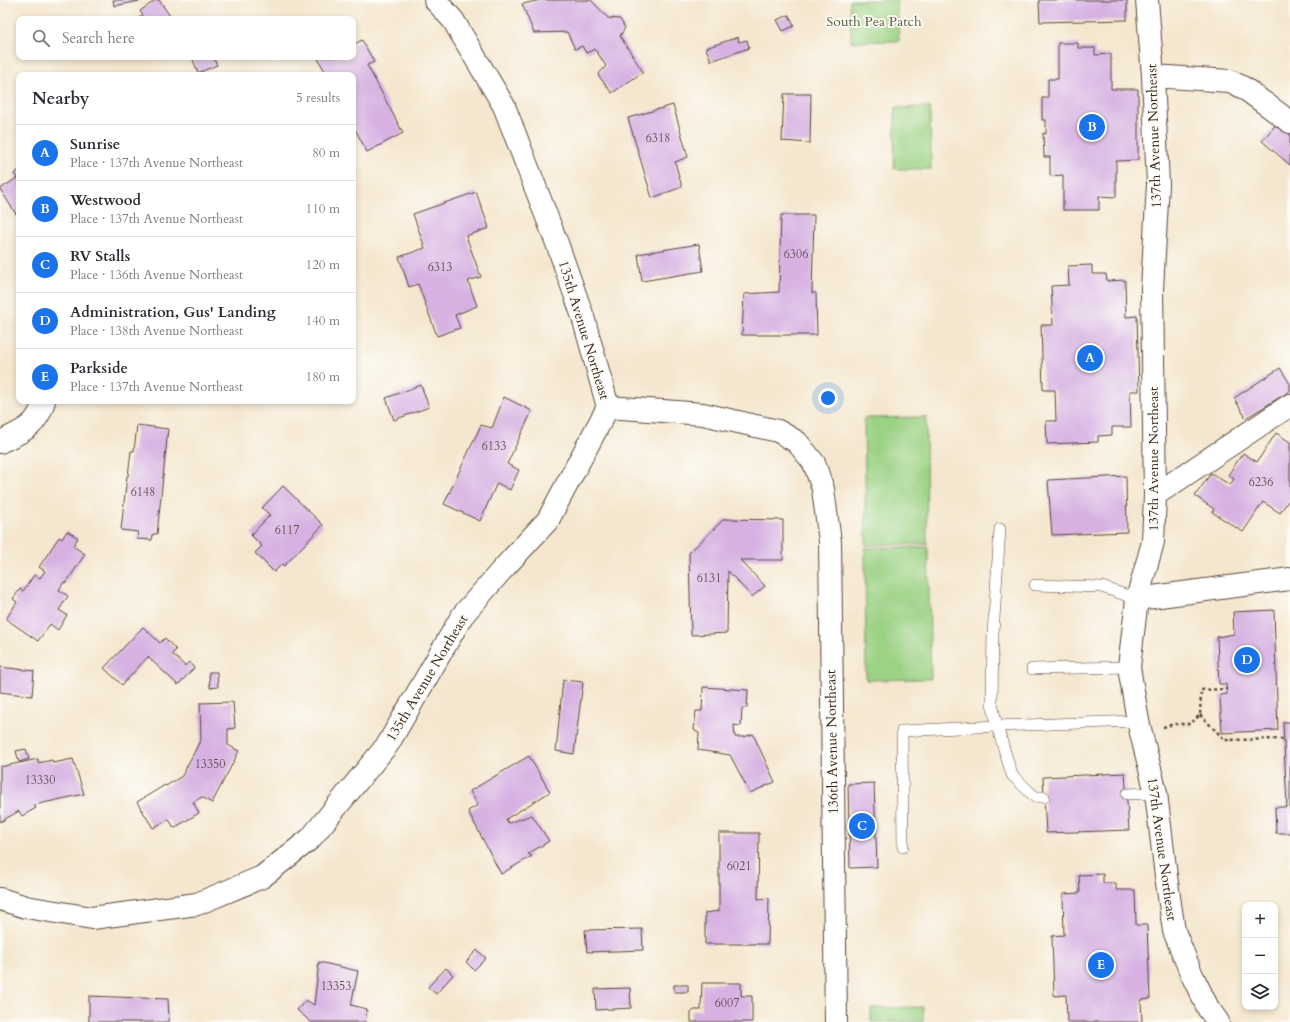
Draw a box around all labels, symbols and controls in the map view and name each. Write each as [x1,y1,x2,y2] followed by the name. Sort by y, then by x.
[826,12,922,31] park label: South Pea Patch
[16,16,356,60] search box
[30,27,52,49] icon: search
[62,28,135,48] text: Search here
[1142,63,1166,209] street label: 137th Avenue Northeast
[32,87,89,110] text: Nearby
[296,89,340,107] text: 5 results
[1079,112,1105,142] pin: B
[646,130,670,146] house number: 6318
[70,134,120,154] text: Sunrise
[40,144,50,162] text: A
[312,144,340,162] text: 80 m
[70,154,243,172] text: Place · 137th Avenue Northeast
[70,190,141,210] text: Westwood
[40,200,50,218] text: B
[306,200,340,218] text: 110 m
[70,210,243,228] text: Place · 137th Avenue Northeast
[70,246,130,266] text: RV Stalls
[784,246,808,262] house number: 6306
[40,256,50,274] text: C
[306,256,340,274] text: 120 m
[554,258,614,403] street label: 135th Avenue Northeast
[428,259,452,275] house number: 6313
[70,266,243,284] text: Place · 136th Avenue Northeast
[70,302,276,322] text: Administration, Gus' Landing
[39,312,51,330] text: D
[306,312,340,330] text: 140 m
[70,322,243,340] text: Place · 138th Avenue Northeast
[1077,343,1103,373] pin: A
[70,358,128,378] text: Parkside
[41,368,49,386] text: E
[306,368,340,386] text: 180 m
[70,378,243,396] text: Place · 137th Avenue Northeast
[1144,386,1163,531] street label: 137th Avenue Northeast
[818,388,838,408] your location
[482,438,506,454] house number: 6133
[1249,474,1273,490] house number: 6236
[131,484,155,500] house number: 6148
[275,522,299,538] house number: 6117
[697,570,721,586] house number: 6131
[382,611,473,745] street label: 135th Avenue Northeast
[1234,645,1260,675] pin: D
[821,669,843,815] street label: 136th Avenue Northeast
[195,756,225,772] house number: 13350
[25,772,55,788] house number: 13330
[1143,776,1182,923] street label: 137th Avenue Northeast
[849,811,875,841] pin: C
[727,858,751,874] house number: 6021
[1242,902,1278,1010] map controls
[1242,902,1278,938] button: +
[1242,938,1278,974] button: −
[1088,950,1114,980] pin: E
[1242,974,1278,1010] button: layers
[321,978,351,994] house number: 13353
[715,995,739,1011] house number: 6007

